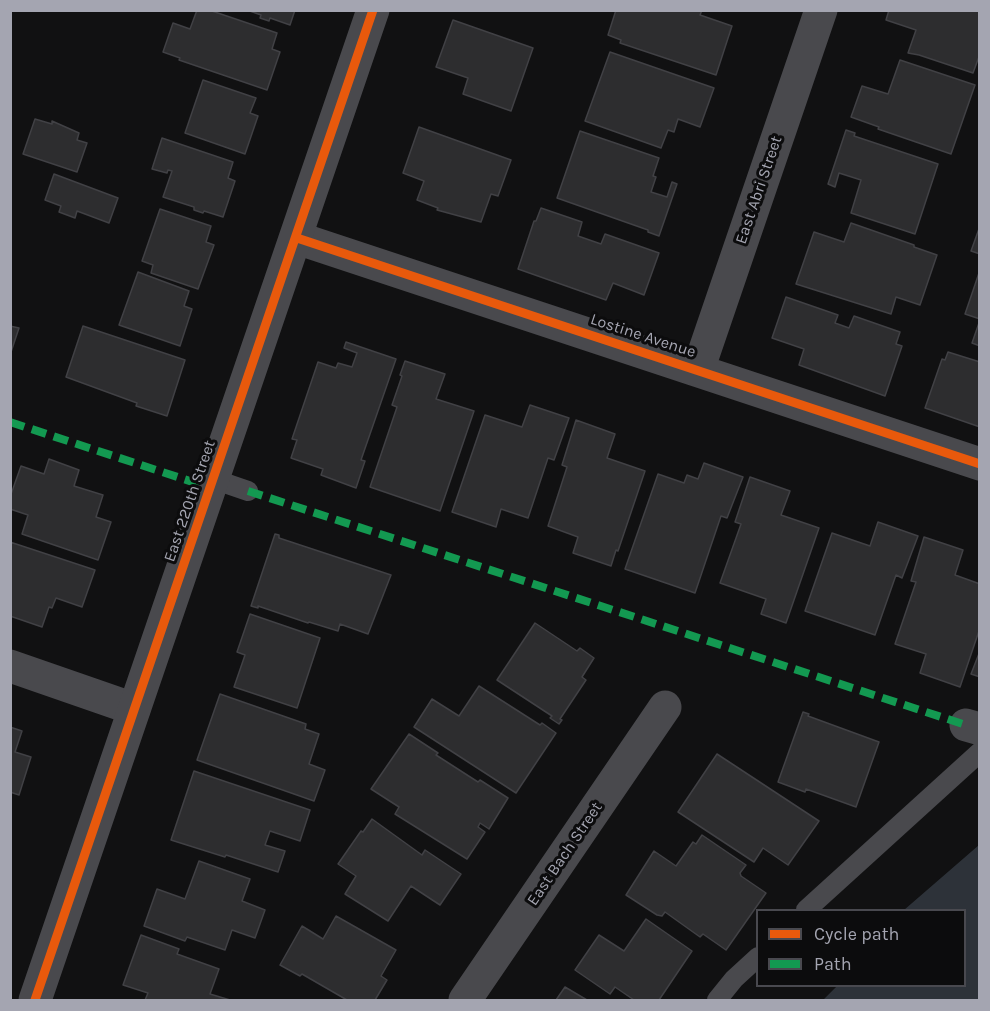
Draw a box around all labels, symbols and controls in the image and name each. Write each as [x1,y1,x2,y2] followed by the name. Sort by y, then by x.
[732,133,786,247] street label: East Abri Street
[588,310,698,362] street label: Lostine Avenue
[160,438,220,564] street label: East 220th Street
[523,799,607,909] street label: East Bach Street
[756,909,966,987] legend
[814,923,899,945] text: Cycle path
[814,953,852,975] text: Path

